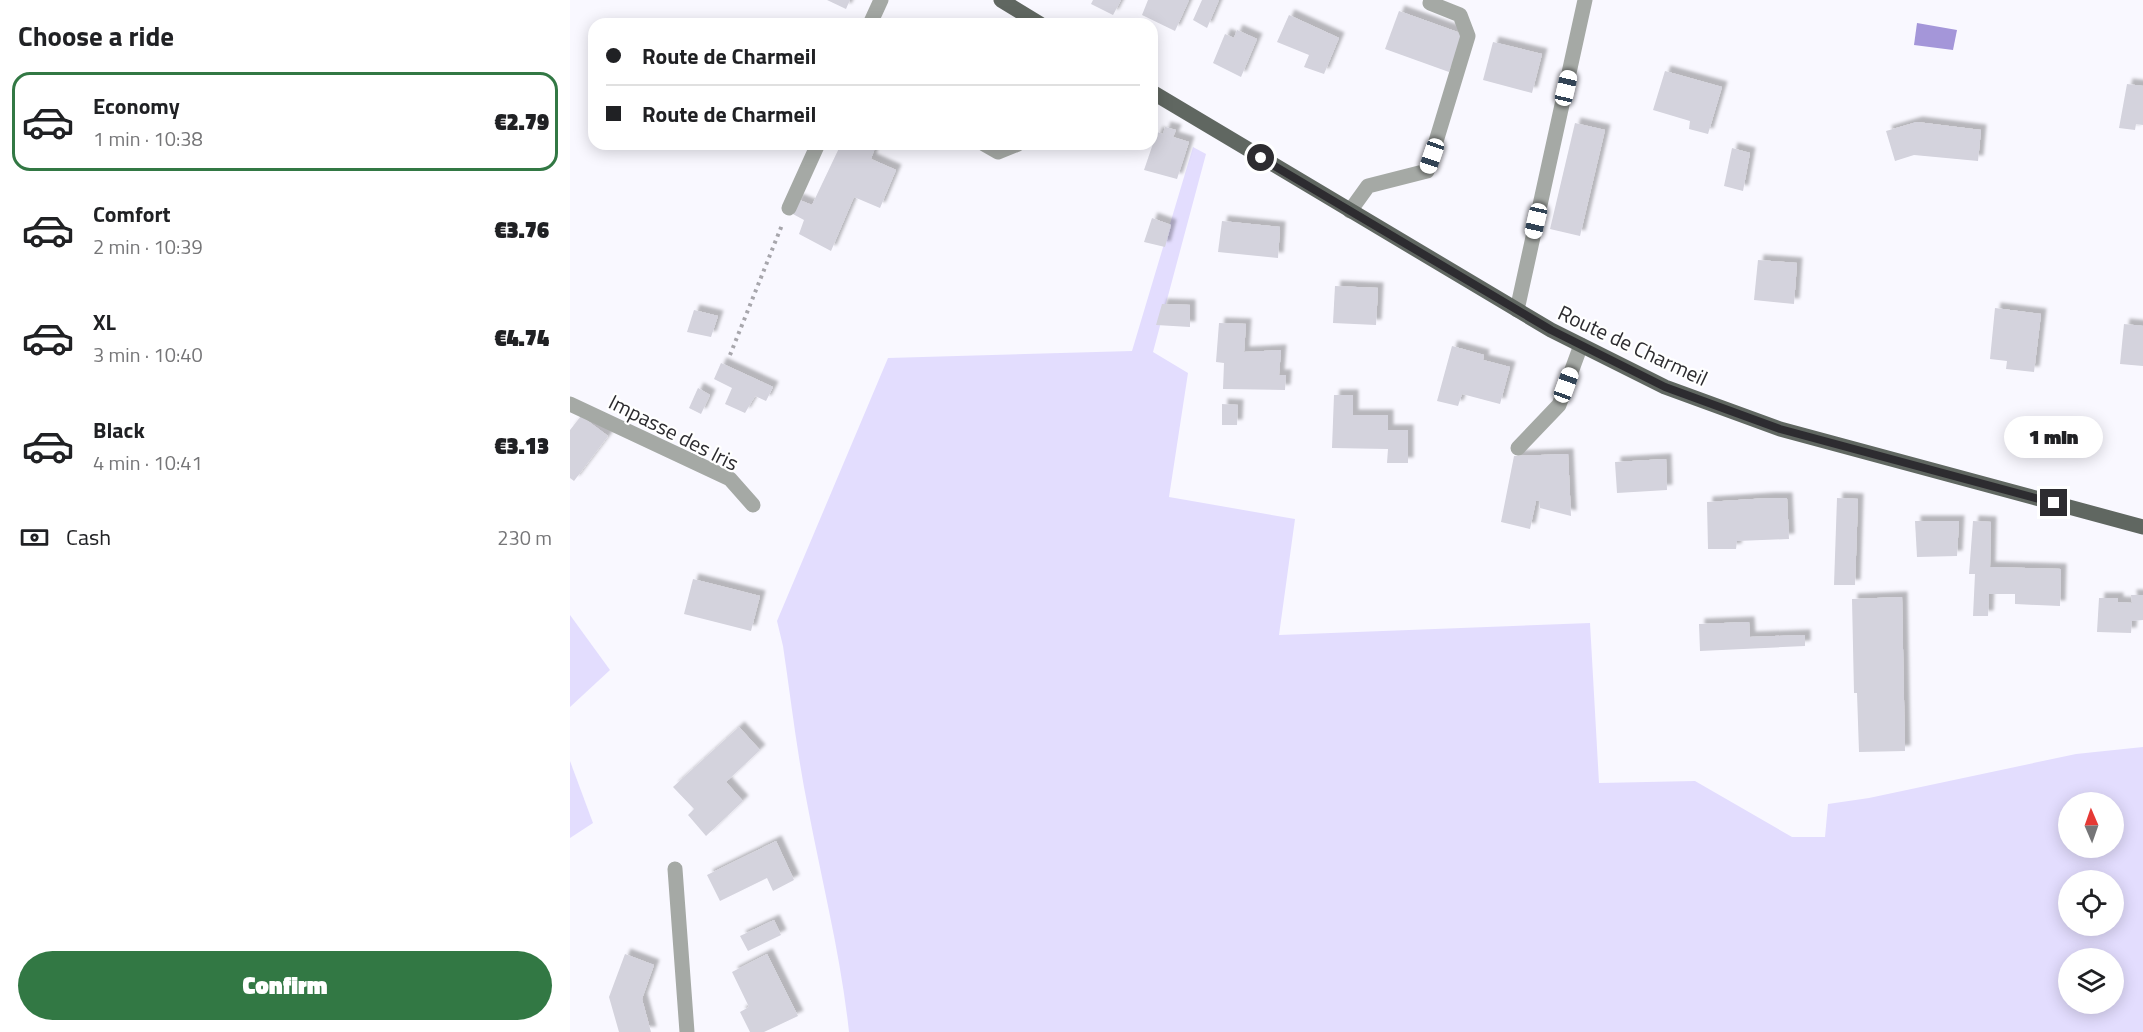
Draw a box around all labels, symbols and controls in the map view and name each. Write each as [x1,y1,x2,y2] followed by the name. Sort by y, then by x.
[18,15,174,56] text: Choose a ride
[642,39,816,73] text: Route de Charmeil
[1553,68,1579,108] car
[93,89,180,123] text: Economy
[21,95,75,149] icon: car
[642,97,816,131] text: Route de Charmeil
[494,105,549,139] text: €2.79
[93,123,203,154] text: 1 min · 10:38
[1418,136,1446,176] car
[1247,144,1274,171] route start
[93,197,171,231] text: Comfort
[1523,201,1549,241] car
[21,203,75,257] icon: car
[494,213,549,247] text: €3.76
[93,231,203,262] text: 2 min · 10:39
[1553,296,1713,394] street label: Route de Charmeil
[93,305,116,339] text: XL
[21,311,75,365] icon: car
[494,321,549,355] text: €4.74
[93,339,203,370] text: 3 min · 10:40
[1551,365,1581,405] car
[603,386,745,478] street label: Impasse des Iris
[93,413,145,447] text: Black
[2004,416,2104,458] callout: 1 min
[21,419,75,473] icon: car
[2029,421,2078,452] text: 1 min
[494,429,549,463] text: €3.13
[93,447,203,478] text: 4 min · 10:41
[2040,489,2067,516] route end
[66,520,111,554] text: Cash
[18,521,51,554] icon: cash
[497,522,552,553] text: 230 m
[2058,792,2124,858] north arrow
[2058,792,2124,1014] map controls
[2058,870,2124,936] button: locate
[2058,948,2124,1014] button: layers
[18,951,552,1020] button: Confirm

